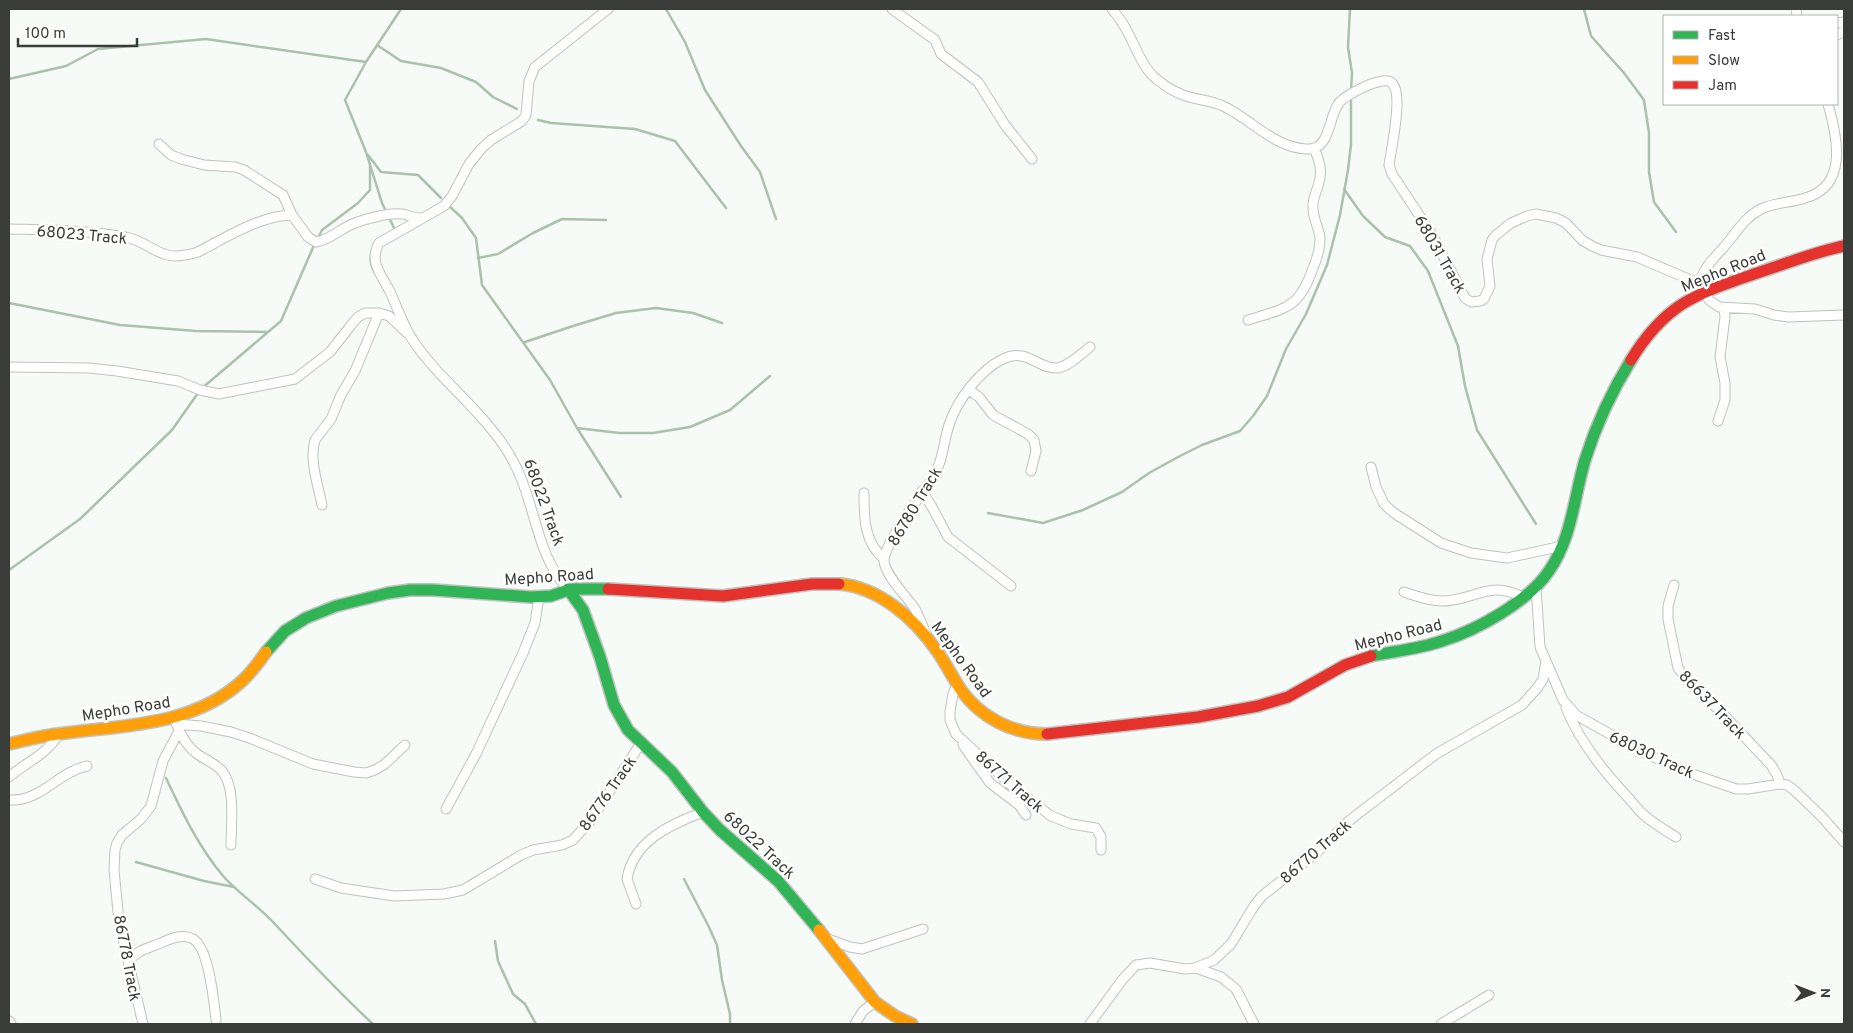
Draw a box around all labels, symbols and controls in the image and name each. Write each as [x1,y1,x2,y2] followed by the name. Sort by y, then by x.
[18,15,136,47] scale bar
[1663,15,1838,105] legend
[25,25,66,44] text: 100 m
[1708,27,1736,46] text: Fast
[1708,52,1740,71] text: Slow
[1708,77,1737,96] text: Jam
[1409,212,1470,298] street label: 68031 Track
[36,222,128,250] street label: 68023 Track
[1678,246,1769,298] street label: Mepho Road
[518,456,568,549] street label: 68022 Track
[884,464,947,550] street label: 86780 Track
[504,565,595,591] street label: Mepho Road
[1353,615,1444,656] street label: Mepho Road
[926,618,995,702] street label: Mepho Road
[1674,667,1749,744] street label: 86637 Track
[80,693,172,727] street label: Mepho Road
[1606,727,1697,784] street label: 68030 Track
[970,747,1047,818] street label: 86771 Track
[575,753,642,836] street label: 86776 Track
[718,807,799,884] street label: 68022 Track
[1276,816,1356,889] street label: 86770 Track
[108,913,144,1003] street label: 86778 Track
[1788,968,1838,1018] north arrow
[1816,988,1833,998] text: N

